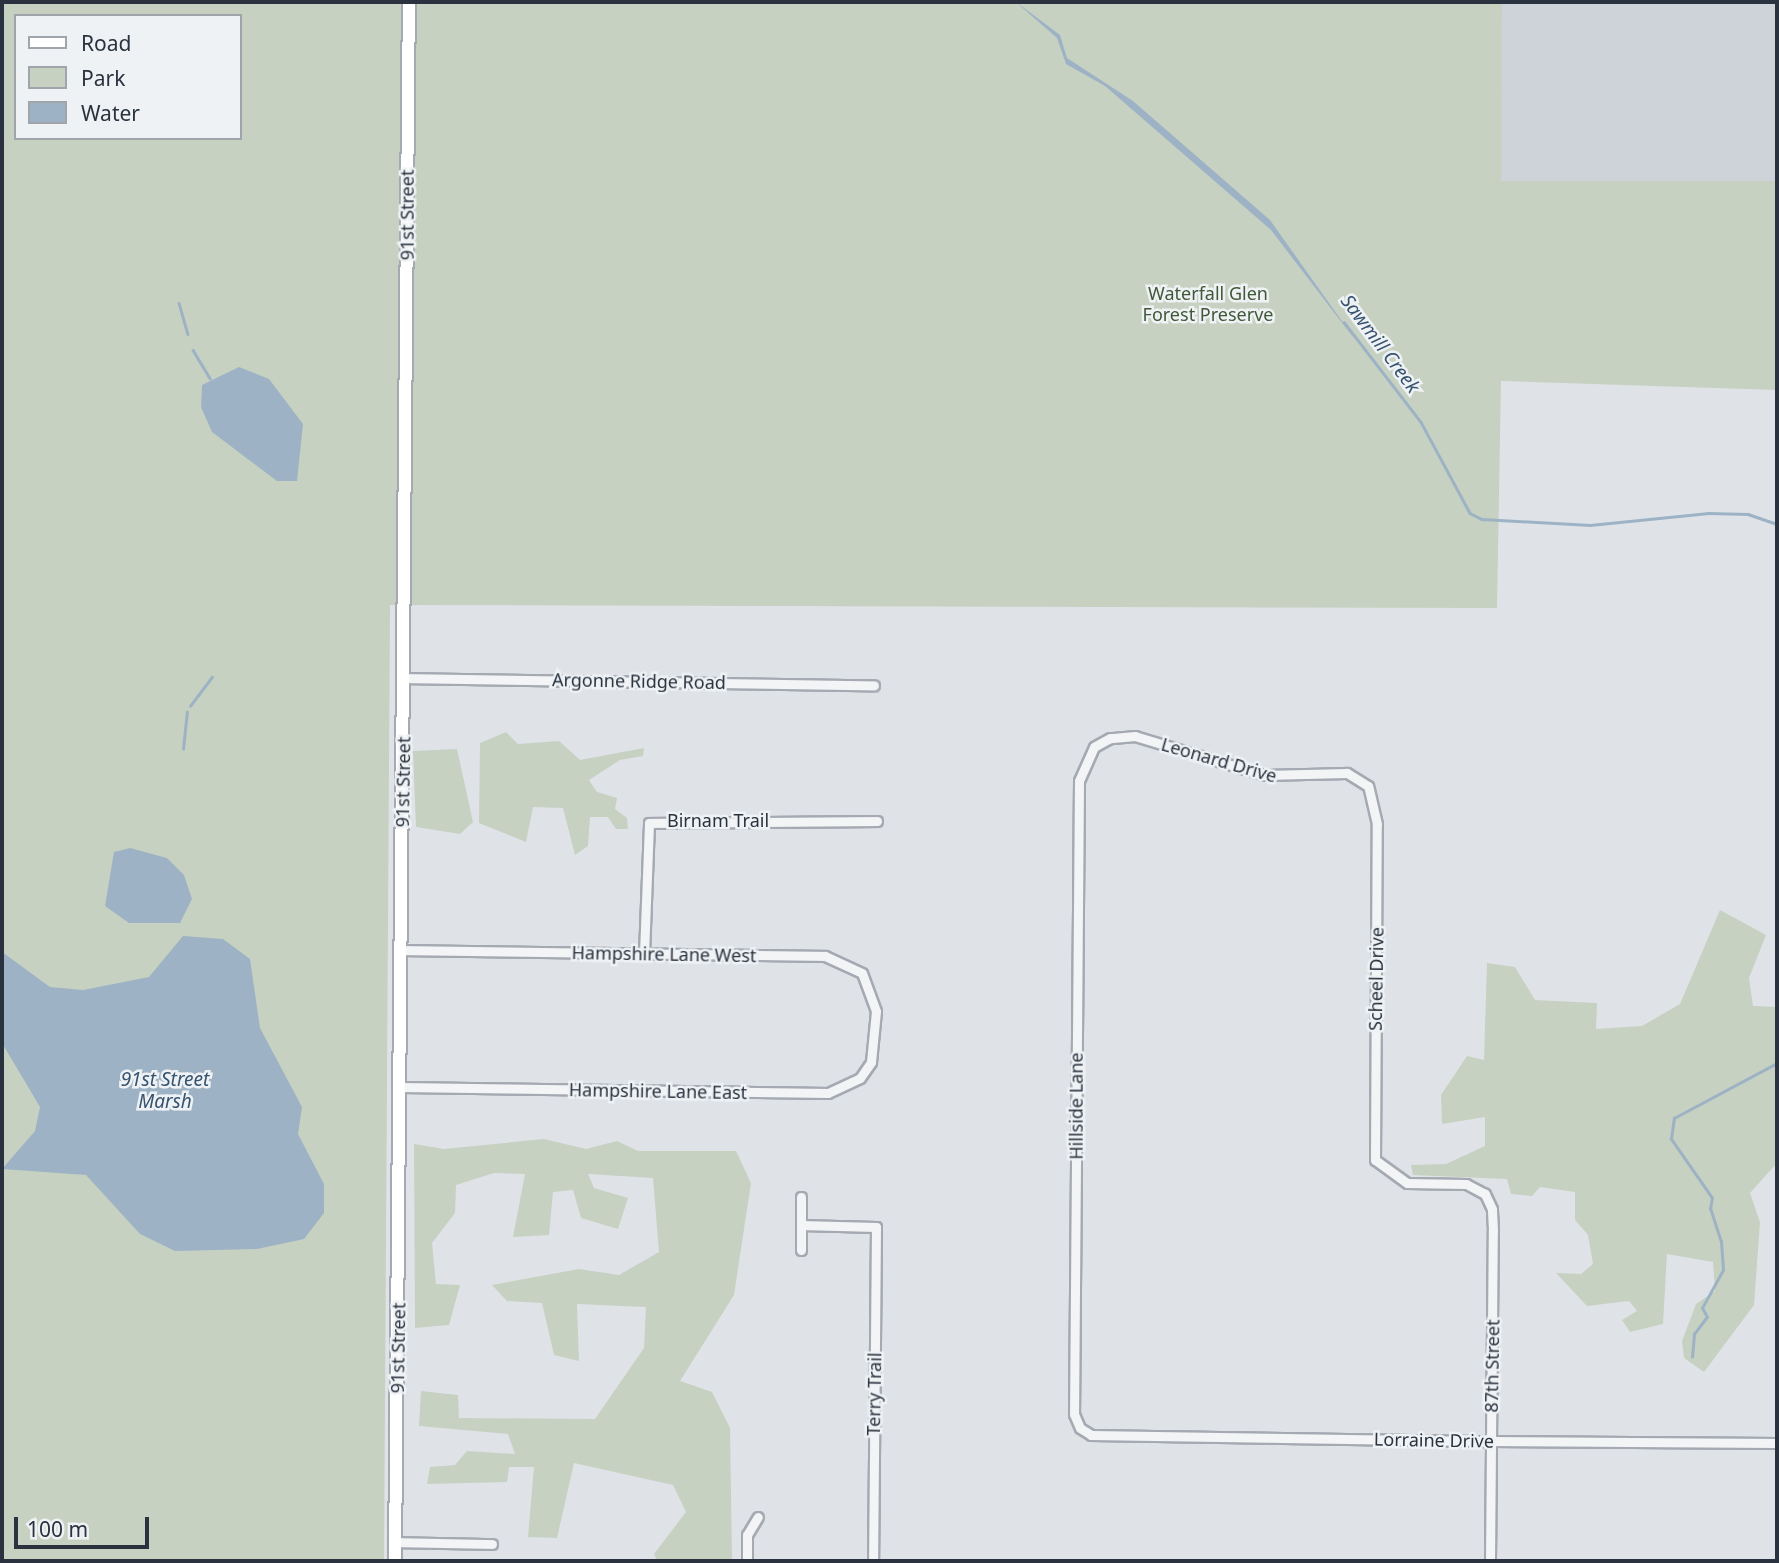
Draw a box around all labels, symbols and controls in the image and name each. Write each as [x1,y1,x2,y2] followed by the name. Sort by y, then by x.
[14,14,242,140] legend
[81,29,131,57] text: Road
[81,64,125,92] text: Park
[81,99,140,127] text: Water
[396,170,418,260] street label: 91st Street
[1143,283,1273,326] park label: Waterfall Glen Forest Preserve
[1336,290,1424,398] water label: Sawmill Creek
[552,669,726,693] street label: Argonne Ridge Road
[1159,733,1279,787] street label: Leonard Drive
[391,736,415,828] street label: 91st Street
[667,809,769,831] street label: Birnam Trail
[1364,927,1388,1031] street label: Scheel Drive
[571,942,757,966] street label: Hampshire Lane West
[1065,1052,1087,1160] street label: Hillside Lane
[121,1069,209,1113] water label: 91st Street Marsh
[569,1079,747,1103] street label: Hampshire Lane East
[386,1302,410,1394] street label: 91st Street
[1480,1319,1504,1413] street label: 87th Street
[862,1352,886,1436] street label: Terry Trail
[1374,1428,1494,1452] street label: Lorraine Drive
[18,1504,152,1548] scale bar
[27,1515,88,1543] text: 100 m

